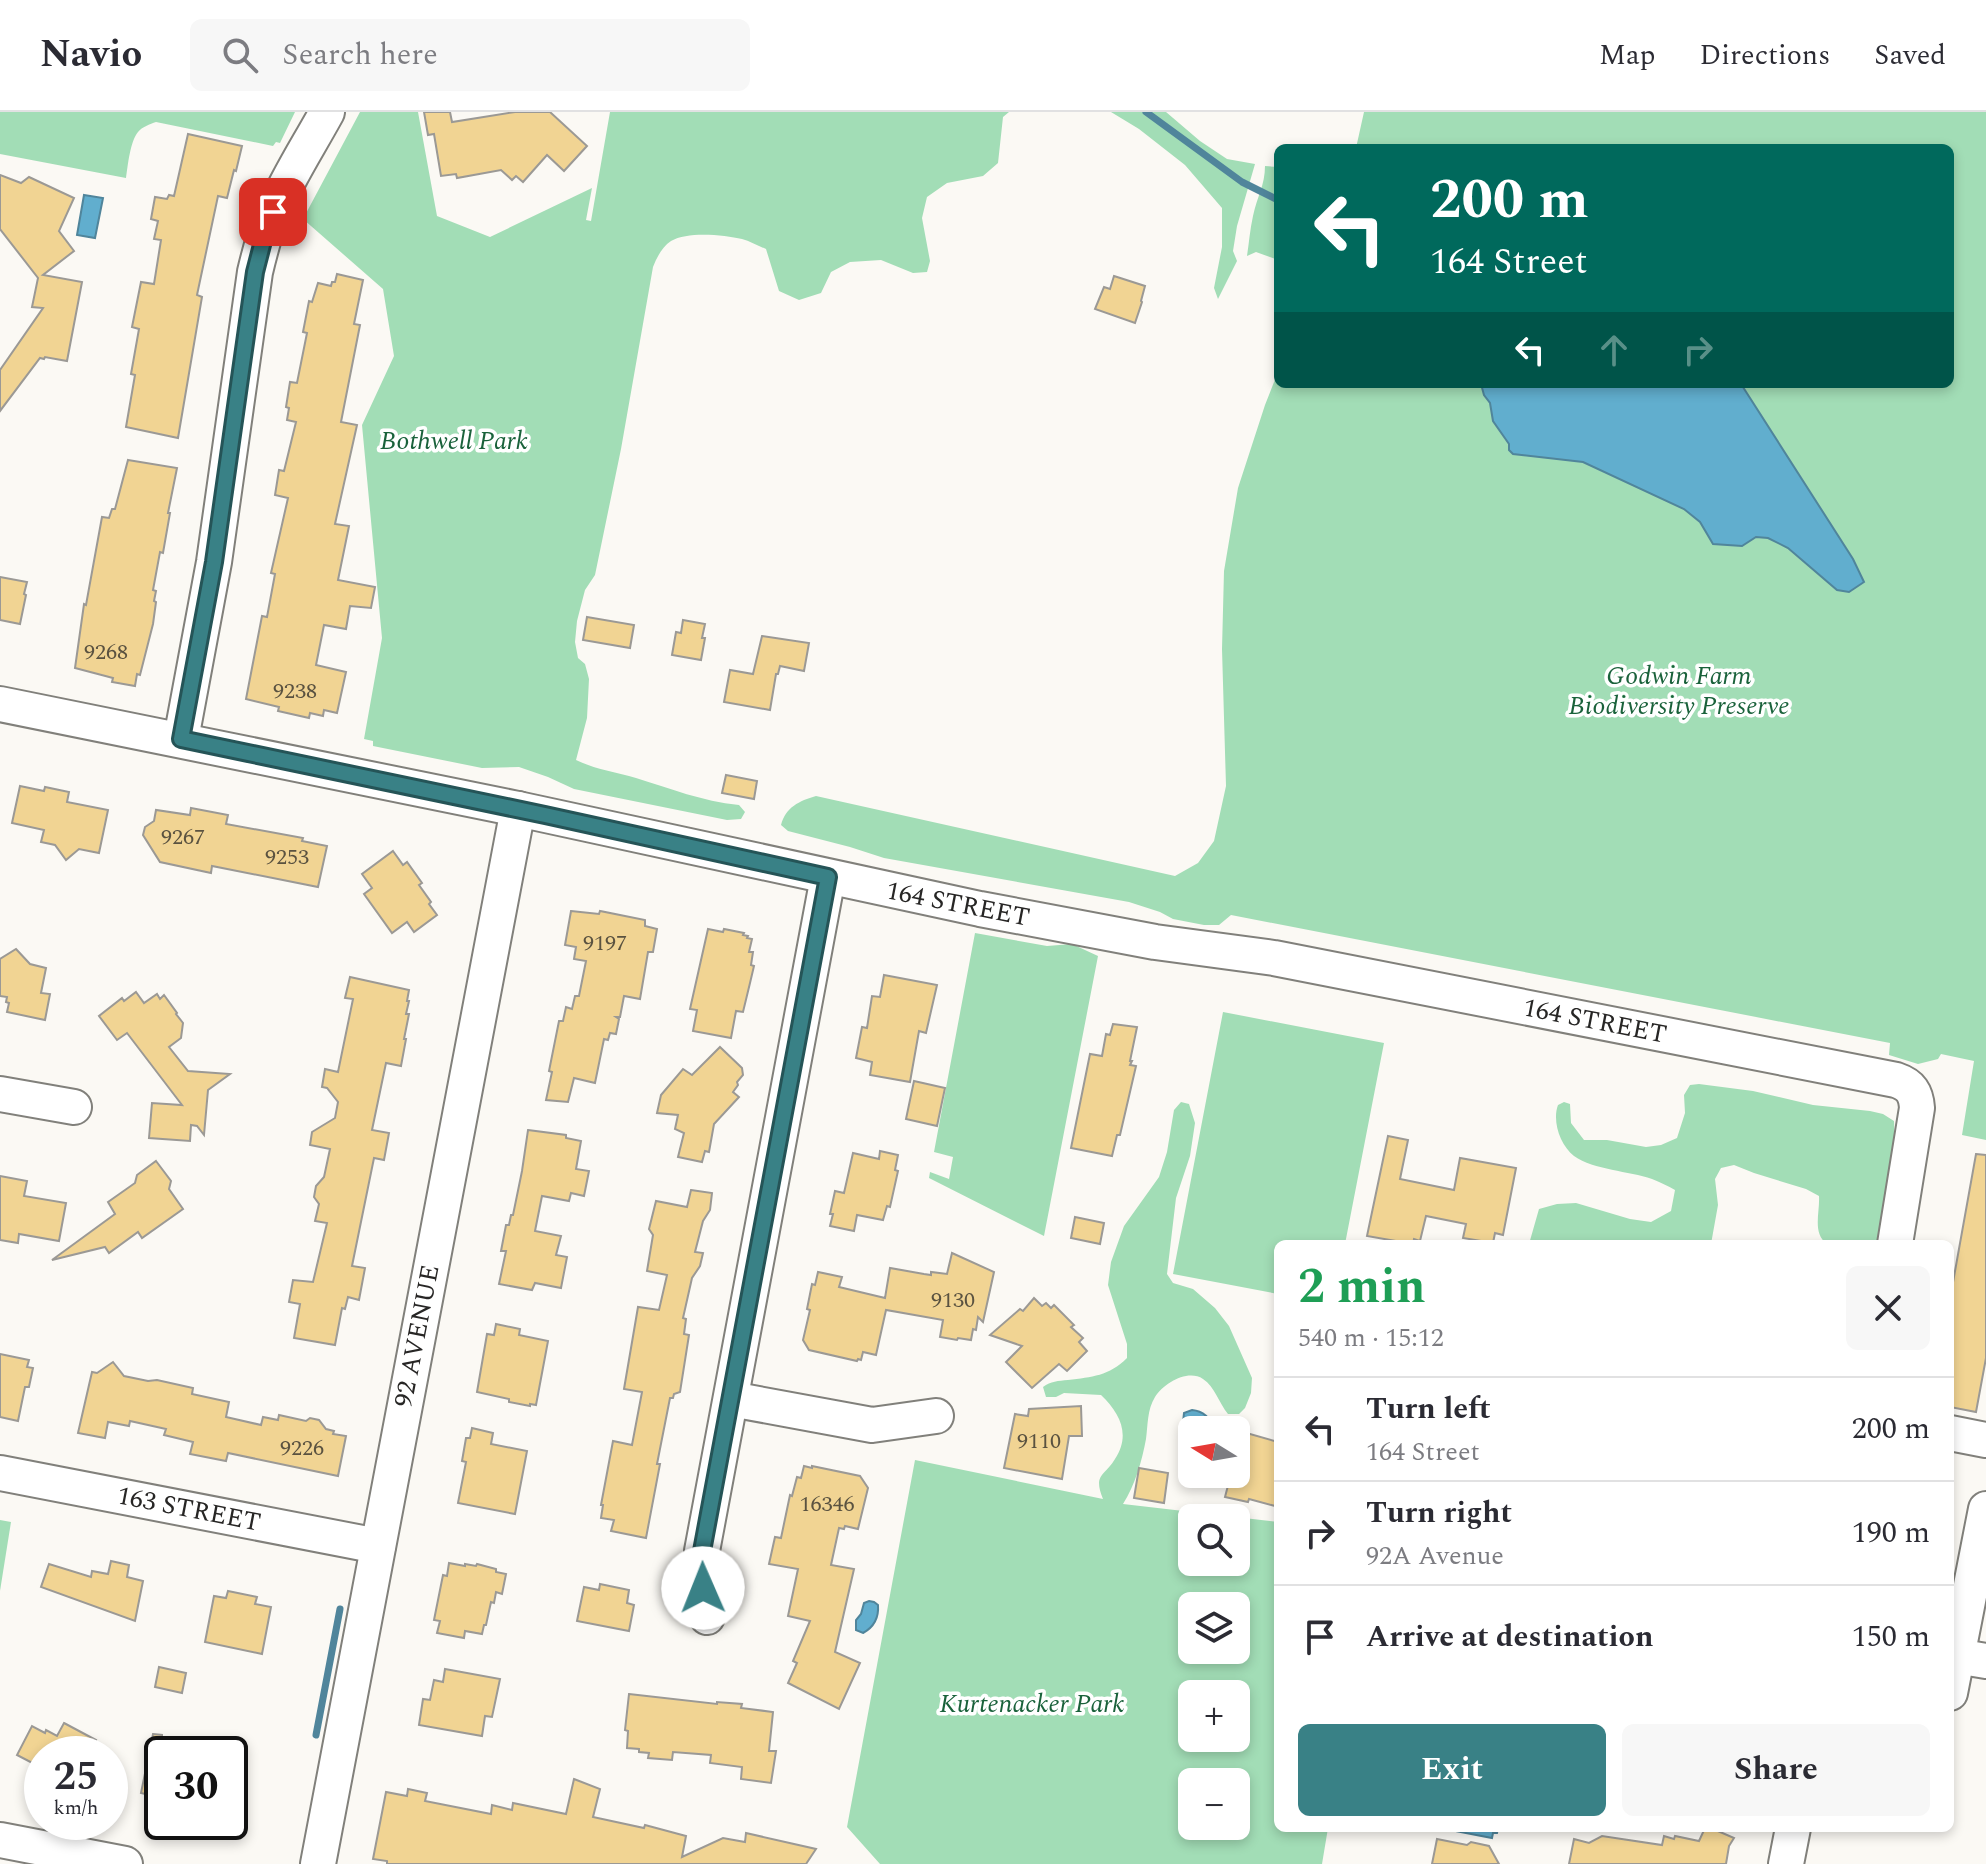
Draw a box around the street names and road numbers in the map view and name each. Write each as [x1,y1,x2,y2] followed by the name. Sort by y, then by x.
[883,870,1033,938] street label: 164 STREET
[1520,987,1670,1055] street label: 164 STREET
[384,1261,450,1411] street label: 92 AVENUE
[114,1475,264,1543] street label: 163 STREET

